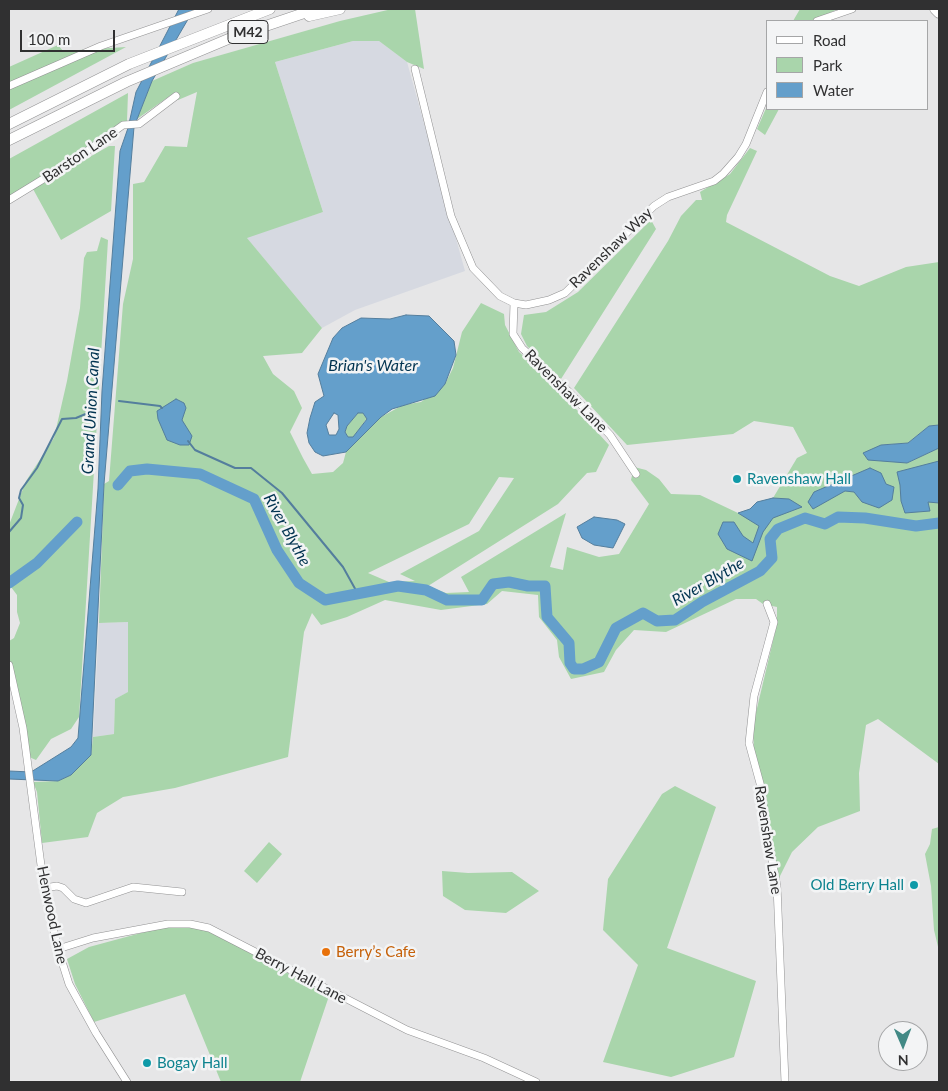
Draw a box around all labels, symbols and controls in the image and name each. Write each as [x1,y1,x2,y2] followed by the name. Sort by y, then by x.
[22,20,118,52] scale bar
[766,20,928,110] legend
[228,21,268,44] road number: M42
[28,30,70,48] text: 100 m
[813,31,846,49] text: Road
[813,56,842,74] text: Park
[813,81,854,99] text: Water
[39,123,121,187] street label: Barston Lane
[566,204,656,292] street label: Ravenshaw Way
[521,346,611,436] street label: Ravenshaw Lane
[78,347,104,475] water label: Grand Union Canal
[328,356,418,376] water label: Brian's Water
[747,470,851,488] place label: Ravenshaw Hall
[731,473,743,485] marker: Ravenshaw Hall
[259,490,315,570] water label: River Blythe
[669,554,747,610] water label: River Blythe
[751,784,785,896] street label: Ravenshaw Lane
[33,864,71,966] street label: Henwood Lane
[811,876,904,894] place label: Old Berry Hall
[908,879,920,891] marker: Old Berry Hall
[336,943,416,961] place label: Berry’s Cafe
[252,944,350,1008] street label: Berry Hall Lane
[320,946,332,958] marker: Berry’s Cafe
[878,1021,928,1071] north arrow
[898,1052,909,1069] text: N
[157,1054,227,1072] place label: Bogay Hall
[141,1057,153,1069] marker: Bogay Hall

